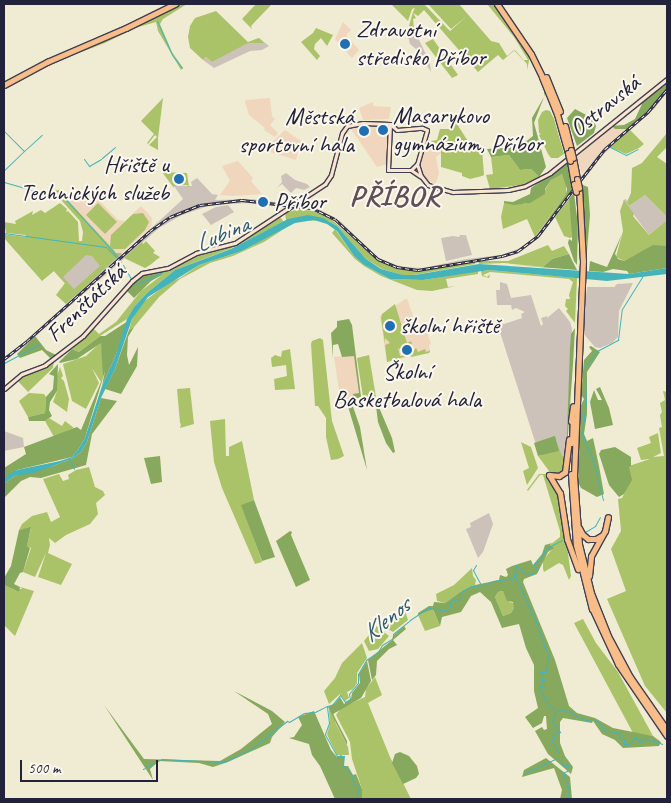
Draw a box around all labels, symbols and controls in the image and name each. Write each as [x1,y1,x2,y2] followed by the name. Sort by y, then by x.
[356,16,486,72] place label: Zdravotní středisko Příbor
[338,37,352,51] marker: Zdravotní středisko Příbor
[564,69,646,143] street label: Ostravská
[393,102,543,158] place label: Masarykovo gymnázium, Příbor
[239,103,354,159] place label: Městská sportovní hala
[377,124,389,136] marker: Masarykovo gymnázium, Příbor
[358,125,370,137] marker: Městská sportovní hala
[20,151,169,207] place label: Hřiště u Technických služeb
[173,173,185,185] marker: Hřiště u Technických služeb
[349,179,441,213] district label: PŘÍBOR
[274,188,326,216] place label: Příbor
[256,195,270,209] marker: Příbor
[191,209,253,259] water label: Lubina
[40,258,132,348] street label: Frenštátská
[400,312,499,340] place label: školní hřiště
[384,320,396,332] marker: školní hřiště
[401,344,413,356] marker: Školní Basketbalová hala
[333,358,481,414] place label: Školní Basketbalová hala
[356,591,416,649] water label: Klenos
[22,750,160,782] scale bar
[28,759,60,778] text: 500 m

